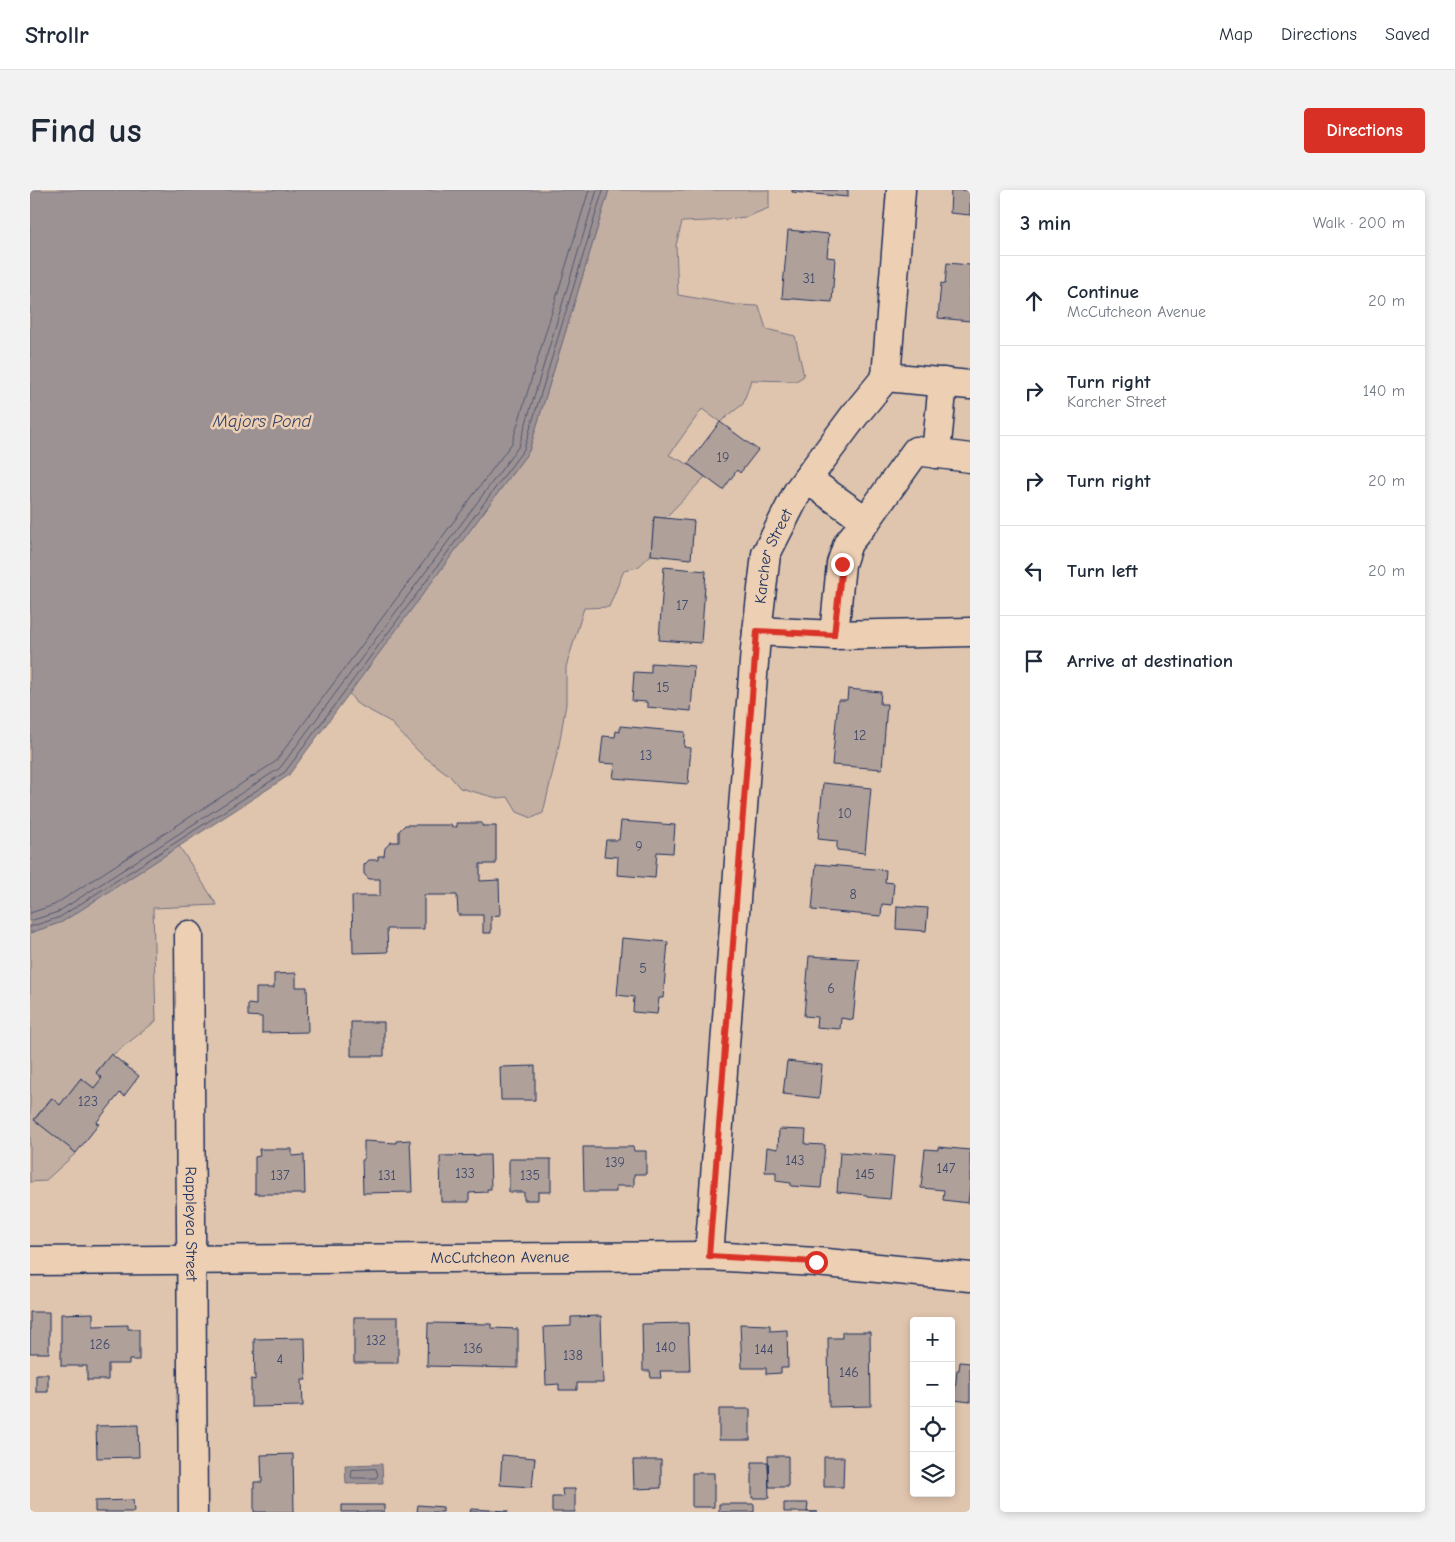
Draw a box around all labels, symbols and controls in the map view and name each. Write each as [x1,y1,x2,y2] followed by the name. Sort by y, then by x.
[25,21,89,49] text: Strollr
[1219,24,1253,45] text: Map
[1281,24,1357,45] text: Directions
[1385,24,1430,45] text: Saved
[1304,108,1425,153] button: Directions
[30,110,142,151] text: Find us
[1020,211,1071,235] text: 3 min
[1313,214,1405,232] text: Walk · 200 m
[803,270,815,287] house number: 31
[1067,281,1139,303] text: Continue
[1020,287,1048,315] icon: ahead
[1368,292,1405,310] text: 20 m
[1067,303,1206,321] text: McCutcheon Avenue
[1067,371,1151,393] text: Turn right
[1020,377,1048,405] icon: right
[1363,382,1405,400] text: 140 m
[1067,393,1166,411] text: Karcher Street
[212,411,312,432] water label: Majors Pond
[717,449,729,466] house number: 19
[1020,467,1048,495] icon: right
[1067,470,1151,492] text: Turn right
[1368,472,1405,490] text: 20 m
[751,506,797,605] street label: Karcher Street
[831,553,854,576] route end
[1020,557,1048,585] icon: left
[1067,560,1138,582] text: Turn left
[1368,562,1405,580] text: 20 m
[676,597,688,614] house number: 17
[1020,647,1048,675] icon: arrive
[1067,650,1233,672] text: Arrive at destination
[656,679,670,696] house number: 15
[854,727,866,744] house number: 12
[640,747,652,764] house number: 13
[838,805,852,822] house number: 10
[635,838,643,855] house number: 9
[849,886,857,903] house number: 8
[639,960,647,977] house number: 5
[827,980,835,997] house number: 6
[78,1093,98,1110] house number: 123
[785,1152,805,1169] house number: 143
[605,1154,625,1171] house number: 139
[937,1160,956,1177] house number: 147
[455,1165,475,1182] house number: 133
[182,1166,200,1282] street label: Rappleyea Street
[855,1166,875,1183] house number: 145
[270,1167,290,1184] house number: 137
[378,1167,396,1184] house number: 131
[520,1167,540,1184] house number: 135
[430,1248,570,1267] street label: McCutcheon Avenue
[805,1251,828,1274] route start
[910,1317,955,1497] map controls
[910,1317,955,1362] button: +
[366,1332,386,1349] house number: 132
[90,1336,110,1353] house number: 126
[656,1339,676,1356] house number: 140
[463,1340,483,1357] house number: 136
[754,1341,774,1358] house number: 144
[563,1347,583,1364] house number: 138
[277,1351,284,1368] house number: 4
[910,1362,955,1407] button: −
[839,1364,859,1381] house number: 146
[910,1407,955,1452] button: locate
[910,1452,955,1497] button: layers

